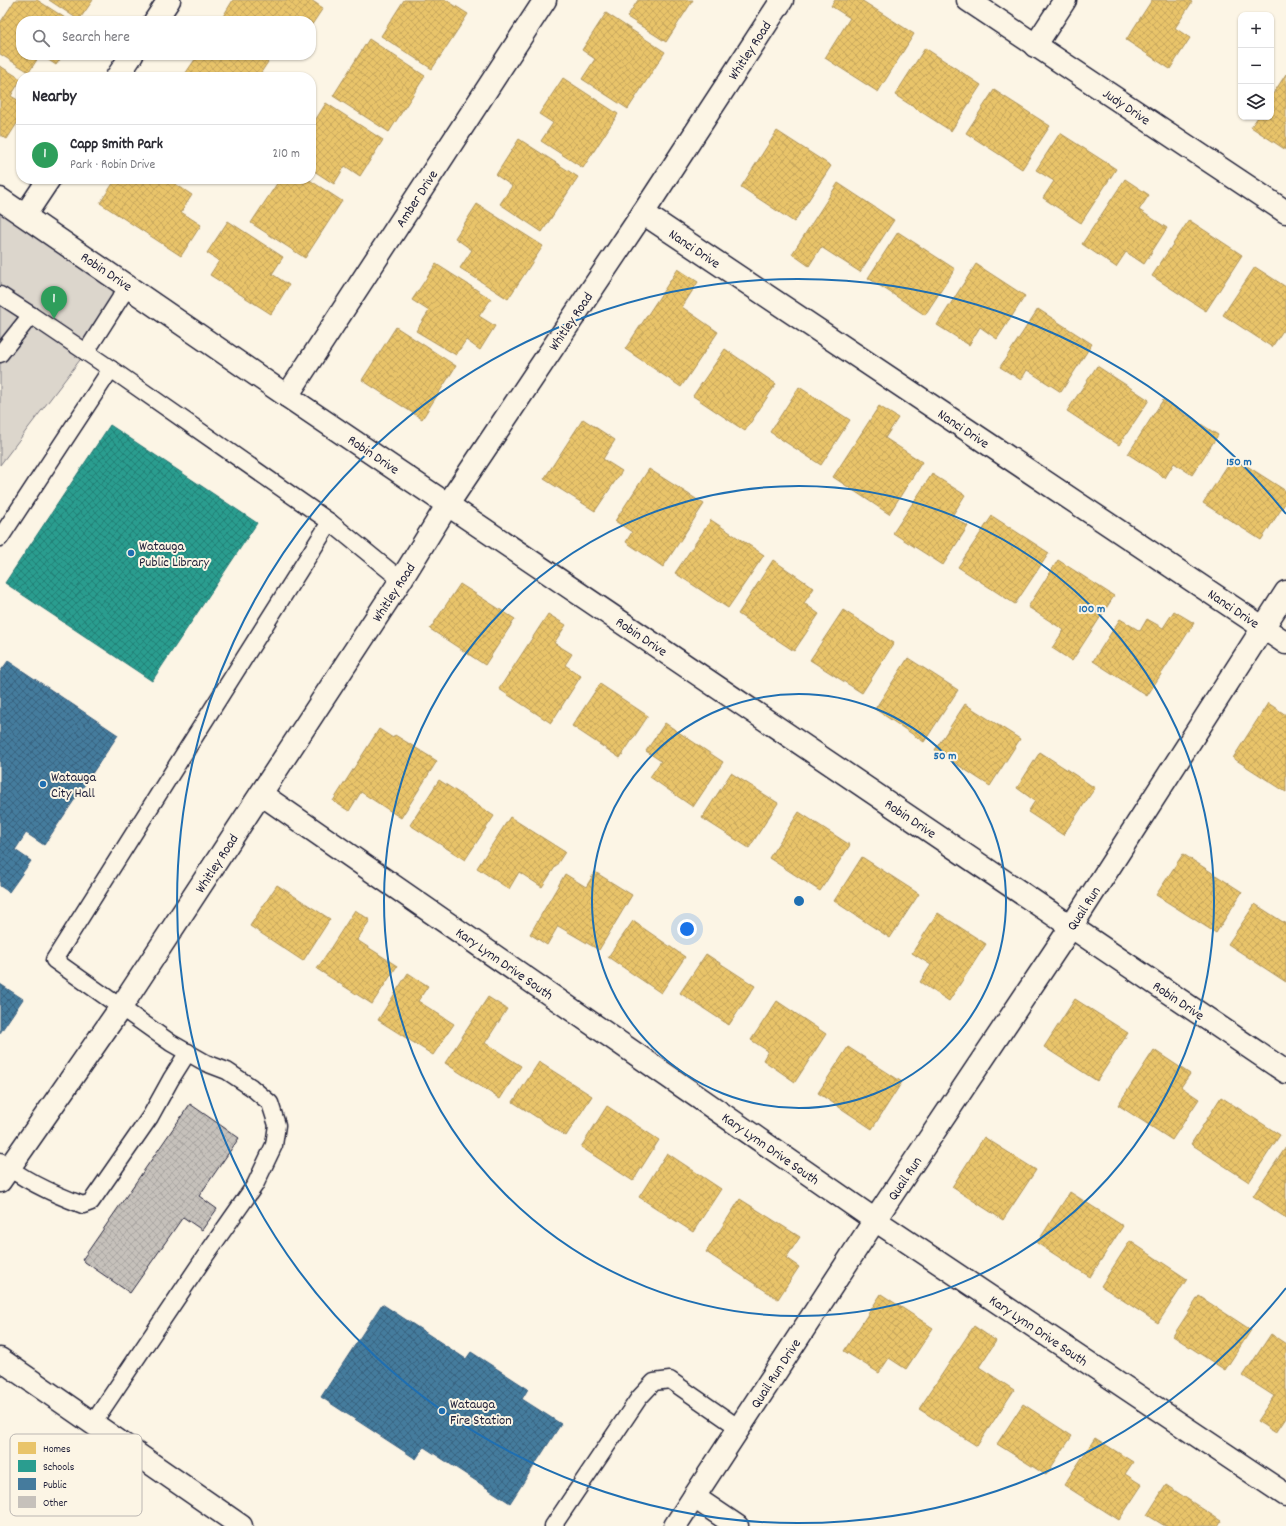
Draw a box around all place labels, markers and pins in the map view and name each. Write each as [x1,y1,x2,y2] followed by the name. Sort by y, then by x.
[41,286,67,319] pin: 1
[139,537,209,573] place label: Watauga Public Library
[126,548,136,558] marker: Watauga Public Library
[51,768,96,804] place label: Watauga City Hall
[38,779,48,789] marker: Watauga City Hall
[792,894,806,908] centre of rings
[450,1395,512,1431] place label: Watauga Fire Station
[437,1406,447,1416] marker: Watauga Fire Station

